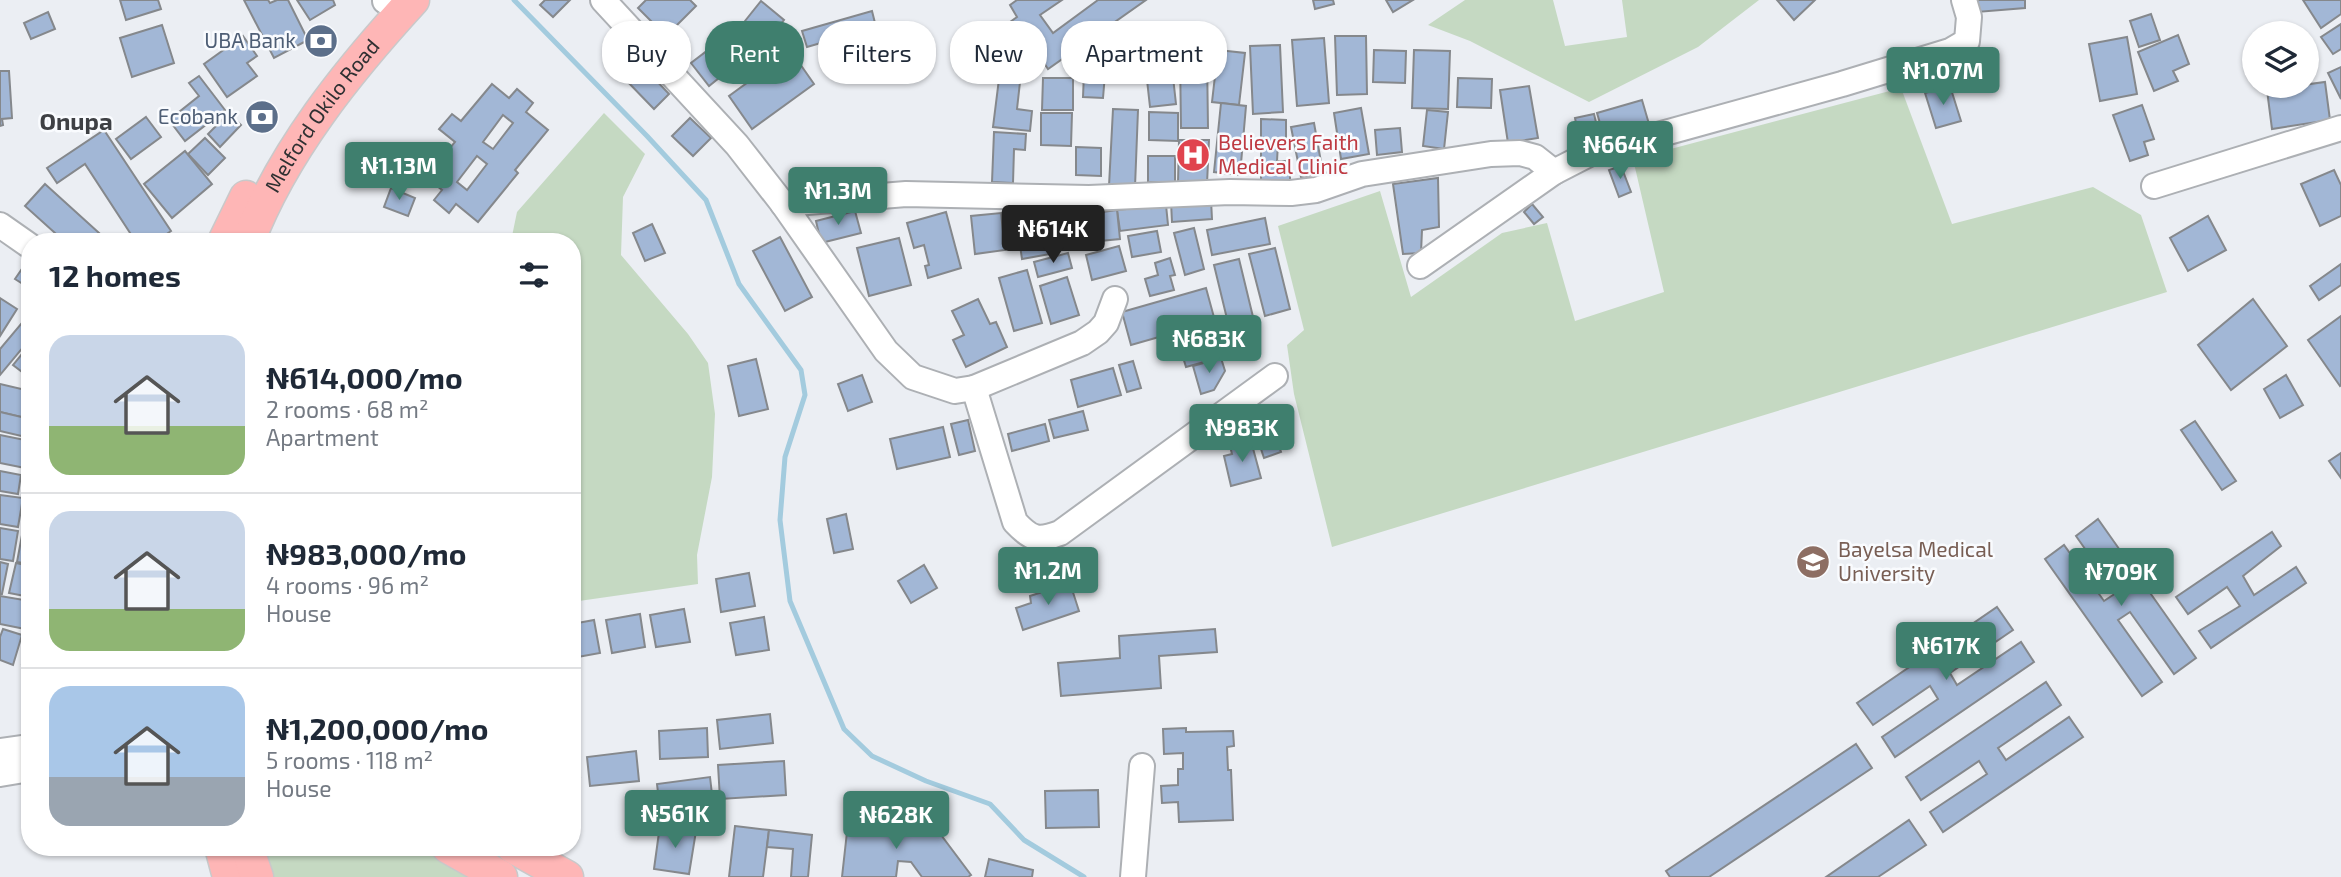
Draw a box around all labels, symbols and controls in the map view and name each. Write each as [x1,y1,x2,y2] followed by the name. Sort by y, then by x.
[602,21,691,84] chip: Buy
[705,21,804,84] chip: Rent
[818,21,936,84] chip: Filters
[950,21,1047,84] chip: New
[1061,21,1227,84] chip: Apartment
[2242,21,2319,98] map controls
[2242,21,2319,98] button: layers
[302,22,340,60] bank icon: UBA Bank
[204,27,296,52] place label: UBA Bank
[259,33,384,196] street label: Melford Okilo Road
[1886,48,2000,107] pin: ₦1.07M
[1902,56,1984,84] text: ₦1.07M
[243,98,281,136] bank icon: Ecobank
[158,103,238,128] place label: Ecobank
[39,106,113,135] district label: Onupa
[1571,122,1669,181] pin: ₦664K
[1218,129,1359,178] place label: Believers Faith Medical Clinic
[1583,130,1657,158] text: ₦664K
[1174,136,1212,174] hospital icon: Believers Faith Medical Clinic
[342,142,456,202] pin: ₦1.13M
[361,151,437,179] text: ₦1.13M
[789,168,887,227] pin: ₦1.3M
[804,176,872,204] text: ₦1.3M
[1004,205,1102,265] pin: ₦614K
[1018,214,1088,242] text: ₦614K
[515,256,553,294] icon: filters
[49,257,181,293] text: 12 homes
[1160,316,1258,375] pin: ₦683K
[1172,324,1246,352] text: ₦683K
[266,359,463,395] text: ₦614,000/mo
[105,363,189,447] icon: home
[266,395,429,423] text: 2 rooms · 68 m²
[1193,405,1291,464] pin: ₦983K
[1205,413,1279,441] text: ₦983K
[266,423,379,451] text: Apartment
[266,535,466,571] text: ₦983,000/mo
[1838,536,1994,585] place label: Bayelsa Medical University
[105,539,189,623] icon: home
[1794,543,1832,581] school or university icon: Bayelsa Medical University
[999,548,1097,607] pin: ₦1.2M
[2072,548,2170,608] pin: ₦709K
[1014,556,1082,584] text: ₦1.2M
[2085,557,2157,585] text: ₦709K
[266,571,429,599] text: 4 rooms · 96 m²
[266,599,332,627] text: House
[1897,622,1995,682] pin: ₦617K
[1912,631,1980,659] text: ₦617K
[266,710,489,746] text: ₦1,200,000/mo
[105,714,189,798] icon: home
[266,746,433,774] text: 5 rooms · 118 m²
[266,774,332,802] text: House
[626,790,724,850] pin: ₦561K
[847,792,945,851] pin: ₦628K
[641,799,709,827] text: ₦561K
[859,800,933,828] text: ₦628K

